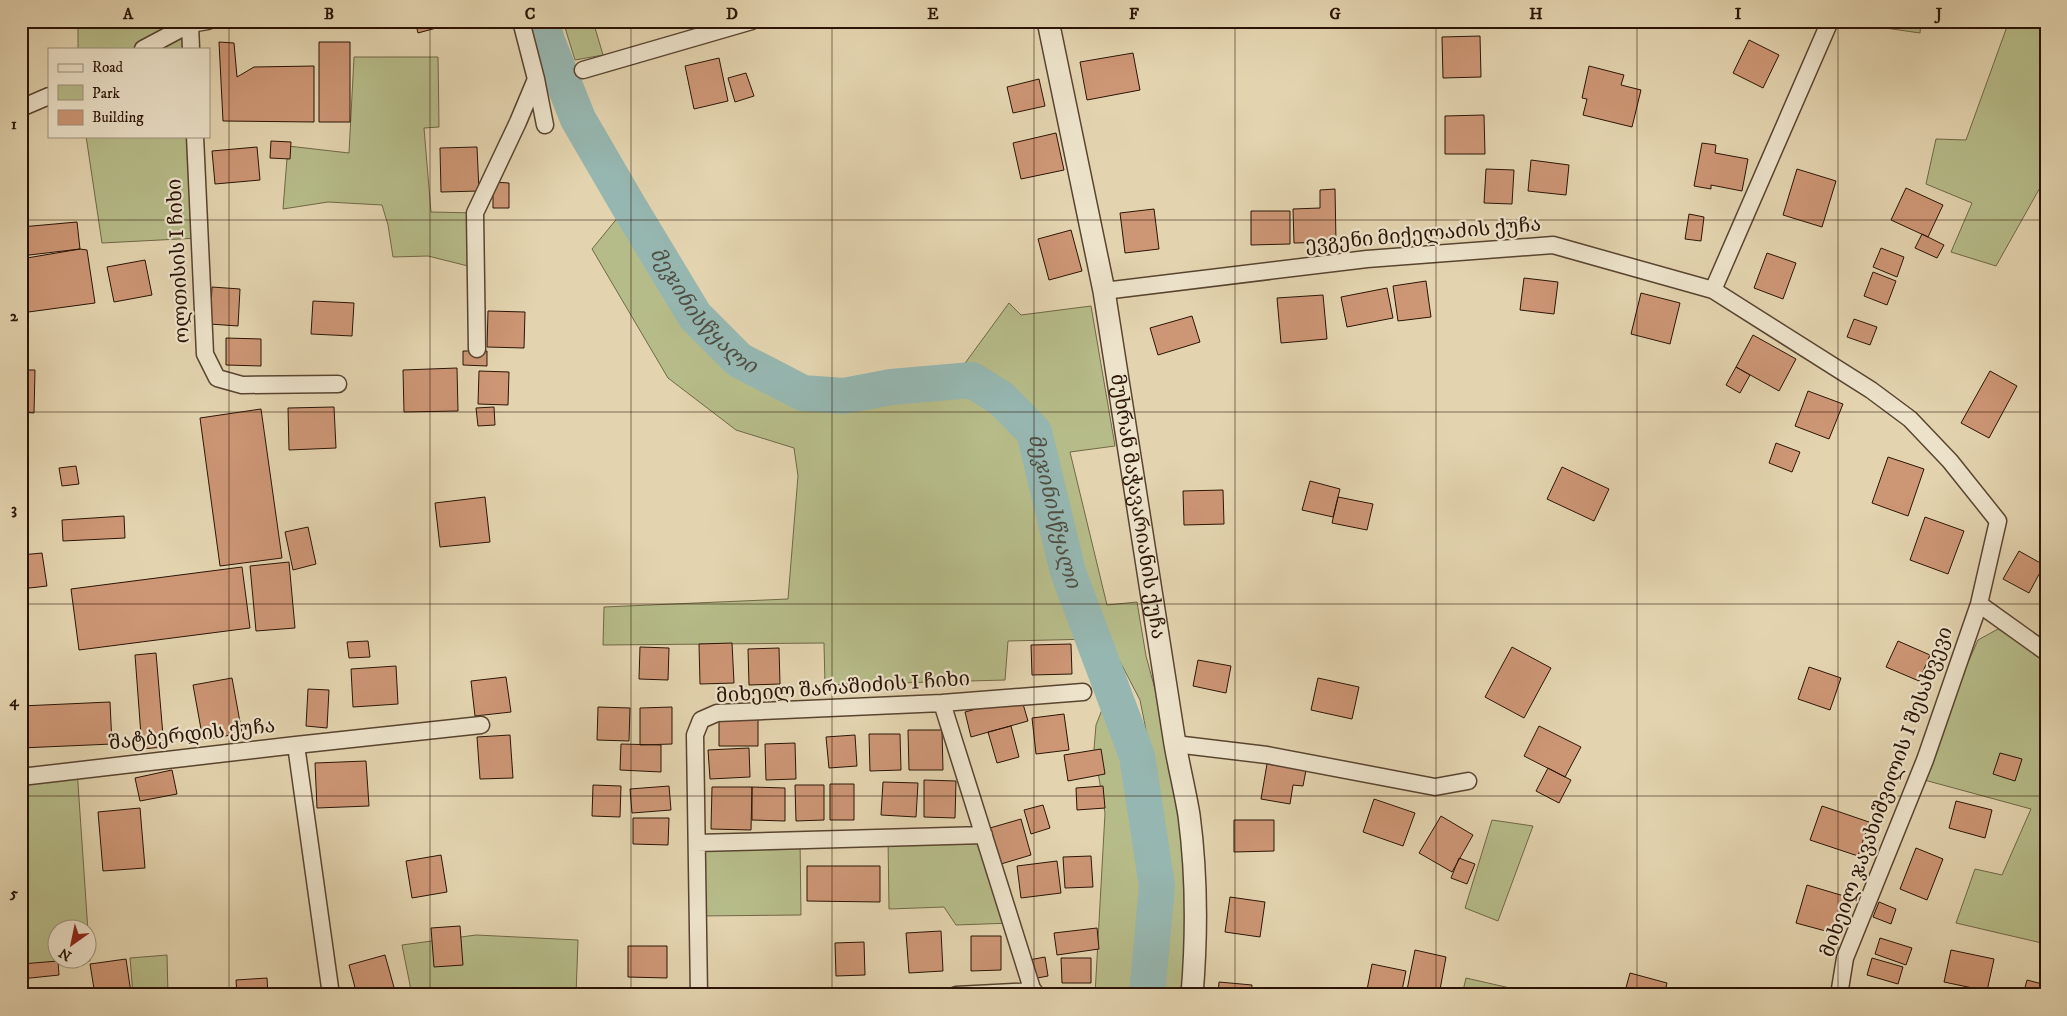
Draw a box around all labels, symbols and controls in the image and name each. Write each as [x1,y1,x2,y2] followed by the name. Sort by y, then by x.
[122,4,134,24] text: A
[324,4,334,24] text: B
[525,4,535,24] text: C
[726,4,738,24] text: D
[927,4,939,24] text: E
[1129,4,1139,24] text: F
[1329,4,1341,24] text: G
[1529,4,1543,24] text: H
[1735,4,1742,24] text: I
[1934,4,1943,24] text: J
[48,48,210,138] legend
[92,58,124,77] text: Road
[92,84,121,103] text: Park
[92,108,144,127] text: Building
[11,114,17,134] text: 1
[162,178,196,344] street label: ოლთისის I ჩიხი
[1304,212,1542,258] street label: ევგენი მიქელაძის ქუჩა
[644,243,762,380] water label: მეჯინისწყალი
[10,306,19,326] text: 2
[1105,372,1171,641] street label: მუხრან მაჭავარიანის ქუჩა
[1022,431,1086,593] water label: მეჯინისწყალი
[11,499,17,519] text: 3
[1815,623,1959,961] street label: მიხეილ ჯავახიშვილის I შესახვევი
[715,667,971,709] street label: მიხეილ შარაშიძის I ჩიხი
[8,691,19,711] text: 4
[107,714,277,756] street label: შატბერდის ქუჩა
[9,883,18,903] text: 5
[48,918,98,968] north arrow
[55,943,75,965] text: N

